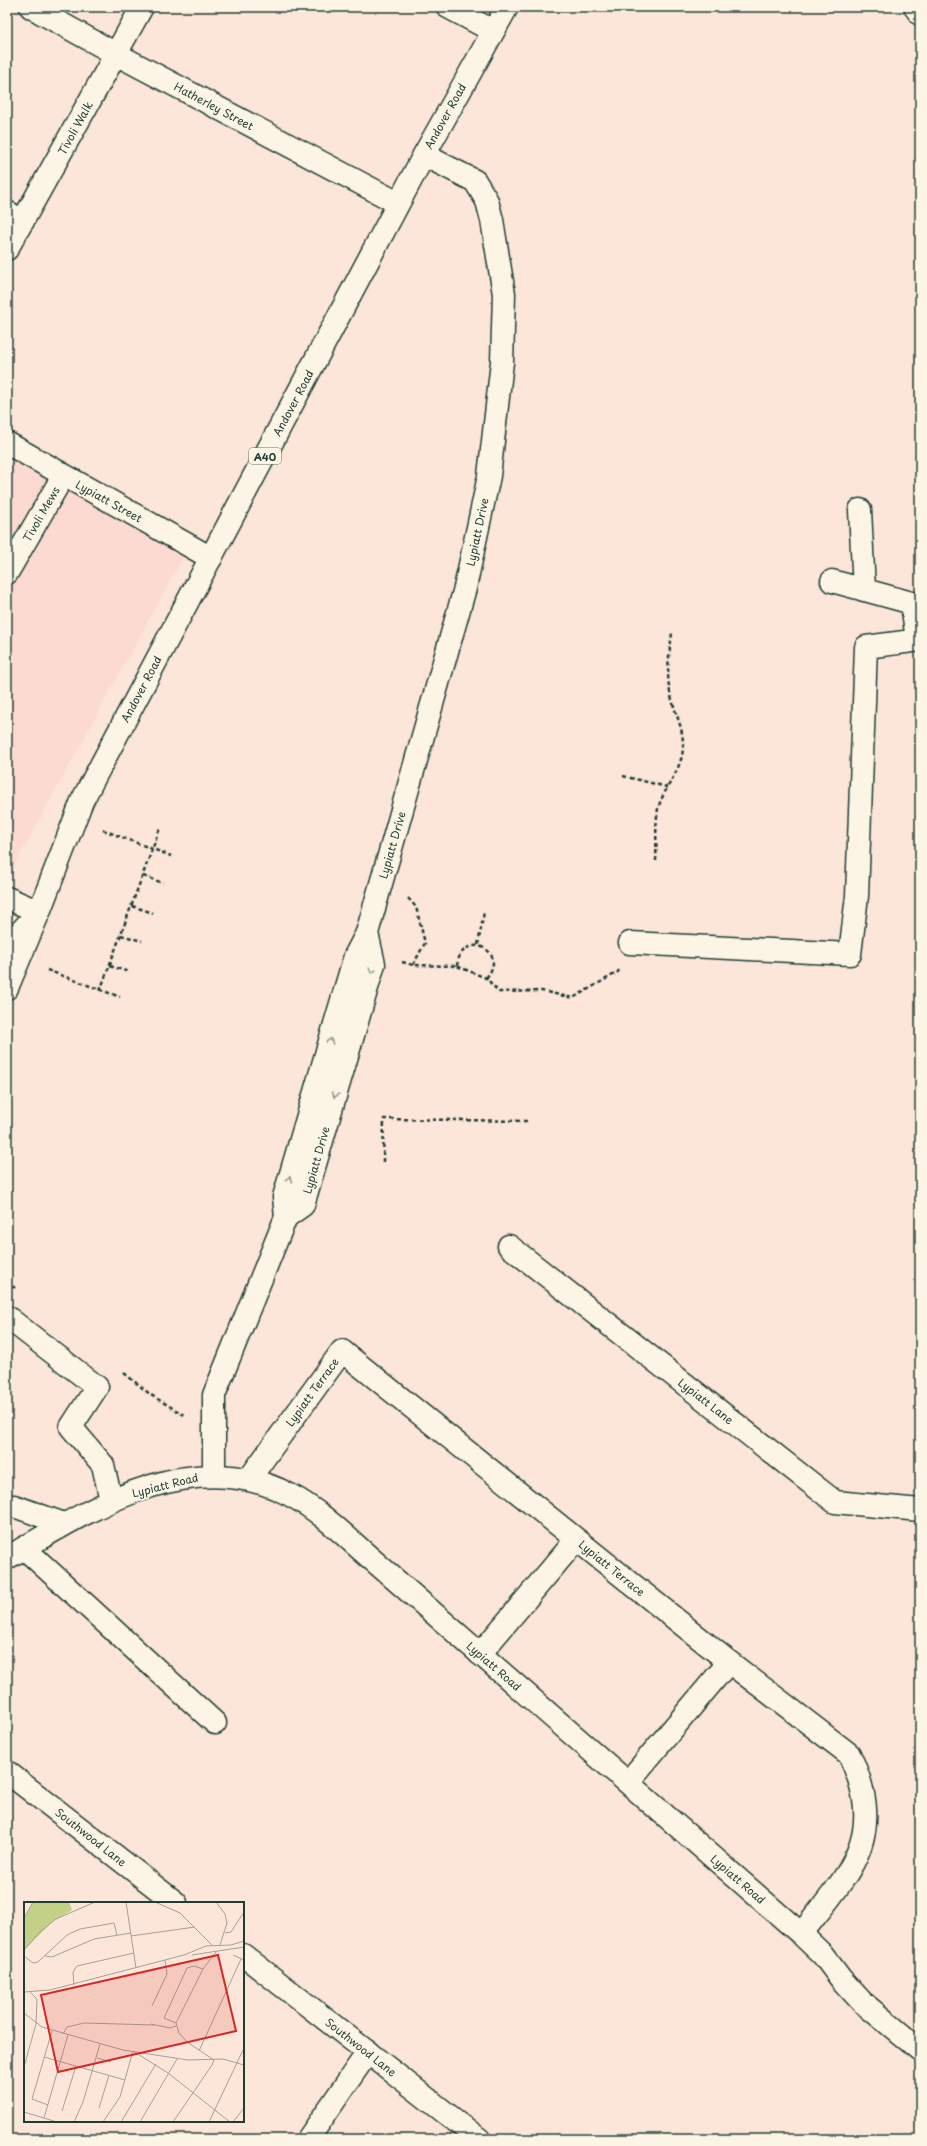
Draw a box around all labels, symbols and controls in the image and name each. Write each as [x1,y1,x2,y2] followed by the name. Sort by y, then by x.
[171,78,257,134] street label: Hatherley Street
[420,80,470,152] street label: Andover Road
[53,98,97,158] street label: Tivoli Walk
[268,367,318,439] street label: Andover Road
[249,448,281,464] road number: A40
[73,476,146,527] street label: Lypiatt Street
[18,483,64,545] street label: Tivoli Mews
[461,496,493,568] street label: Lypiatt Drive
[116,653,166,725] street label: Andover Road
[374,809,410,881] street label: Lypiatt Drive
[368,967,377,974] one-way arrow
[325,1038,334,1045] one-way arrow
[331,1092,340,1099] one-way arrow
[298,1124,334,1196] street label: Lypiatt Drive
[284,1176,293,1183] one-way arrow
[281,1354,343,1430] street label: Lypiatt Terrace
[675,1374,737,1428] street label: Lypiatt Lane
[130,1469,200,1501] street label: Lypiatt Road
[575,1536,649,1600] street label: Lypiatt Terrace
[463,1637,525,1695] street label: Lypiatt Road
[52,1804,130,1870] street label: Southwood Lane
[707,1850,769,1908] street label: Lypiatt Road
[24,1902,244,2122] inset map
[322,2014,400,2080] street label: Southwood Lane

